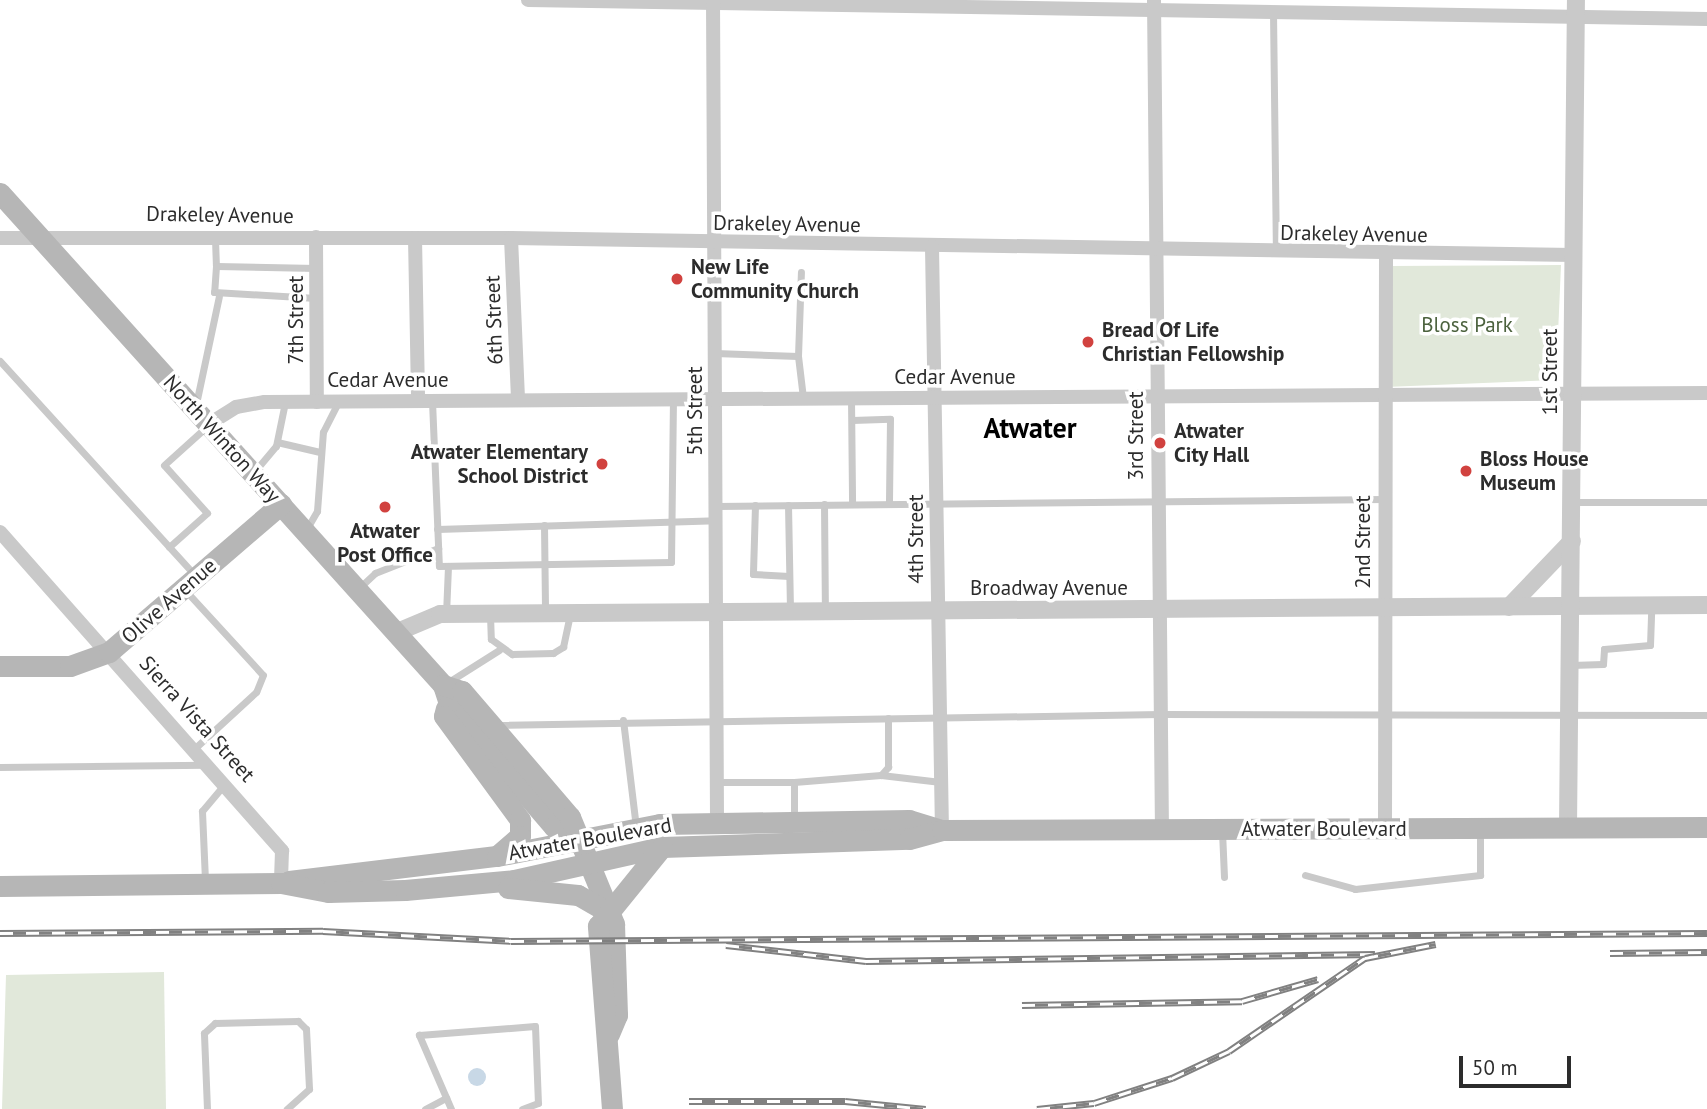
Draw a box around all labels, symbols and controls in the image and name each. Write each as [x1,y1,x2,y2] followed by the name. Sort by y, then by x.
[145,201,295,229] street label: Drakeley Avenue
[712,210,862,238] street label: Drakeley Avenue
[1279,220,1429,248] street label: Drakeley Avenue
[691,254,860,304] place label: New Life Community Church
[669,271,685,287] marker: New Life Community Church
[480,275,508,365] street label: 6th Street
[283,276,309,364] street label: 7th Street
[1421,312,1513,338] park label: Bloss Park
[1102,317,1284,367] place label: Bread Of Life Christian Fellowship
[1537,329,1563,415] street label: 1st Street
[1080,334,1096,350] marker: Bread Of Life Christian Fellowship
[894,364,1016,390] street label: Cedar Avenue
[682,366,708,456] street label: 5th Street
[327,367,449,393] street label: Cedar Avenue
[158,370,286,508] street label: North Winton Way
[1123,391,1149,481] street label: 3rd Street
[983,411,1077,445] district label: Atwater
[1174,418,1250,468] place label: Atwater City Hall
[1152,435,1168,451] marker: Atwater City Hall
[411,439,588,489] place label: Atwater Elementary School District
[1480,446,1589,496] place label: Bloss House Museum
[594,456,610,472] marker: Atwater Elementary School District
[1458,463,1474,479] marker: Bloss House Museum
[903,494,929,584] street label: 4th Street
[1350,495,1376,589] street label: 2nd Street
[377,499,393,515] marker: Atwater Post Office
[337,518,433,568] place label: Atwater Post Office
[116,553,222,649] street label: Olive Avenue
[969,575,1129,601] street label: Broadway Avenue
[134,651,260,787] street label: Sierra Vista Street
[506,812,674,866] street label: Atwater Boulevard
[1241,816,1407,842] street label: Atwater Boulevard
[1462,1042,1574,1086] scale bar
[1472,1054,1518,1081] text: 50 m

